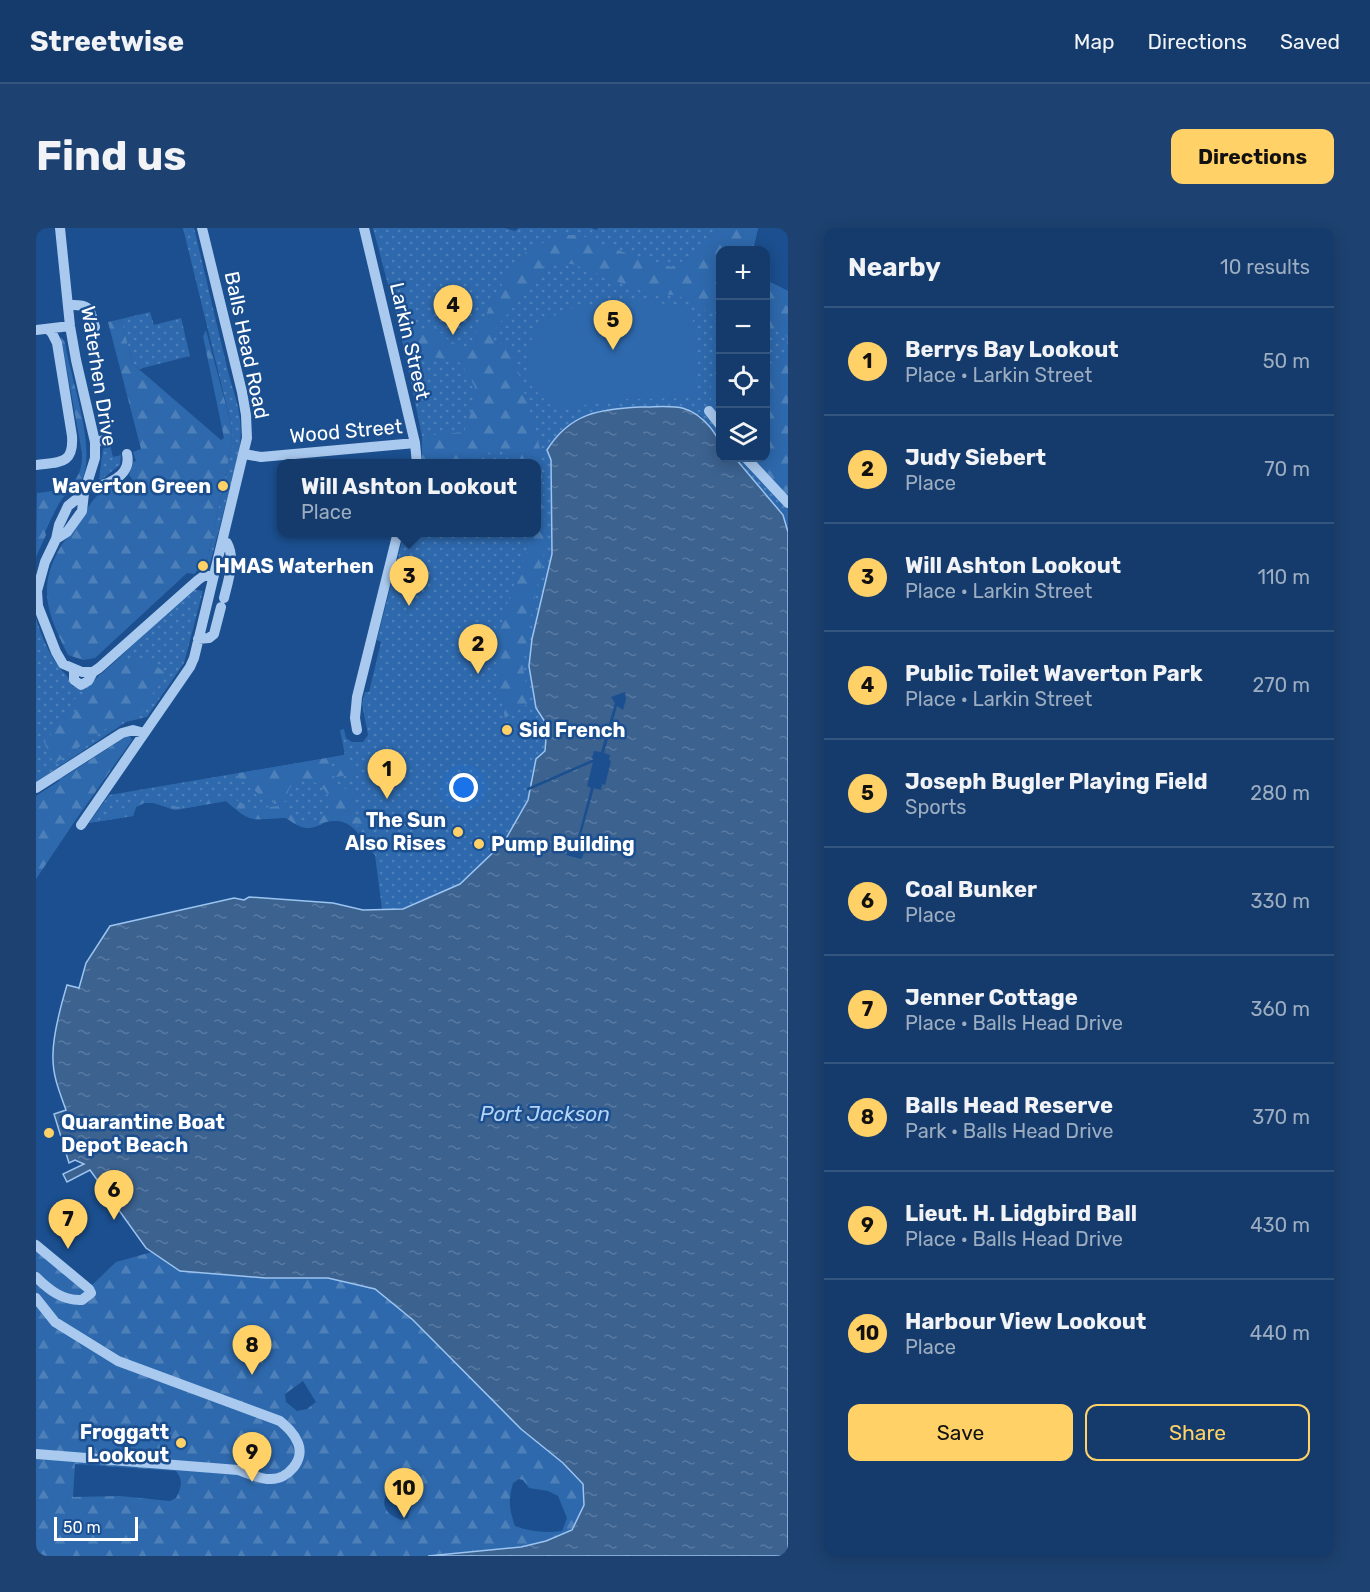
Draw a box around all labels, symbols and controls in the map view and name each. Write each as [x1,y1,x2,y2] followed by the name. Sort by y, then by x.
[30,25,184,58] text: Streetwise
[1074,29,1115,54] text: Map
[1148,29,1247,54] text: Directions
[1280,29,1340,54] text: Saved
[1171,129,1334,184] button: Directions
[36,131,187,181] text: Find us
[716,246,770,462] map controls
[716,246,770,300] button: +
[848,252,941,283] text: Nearby
[1220,255,1310,279] text: 10 results
[220,269,274,421] street label: Balls Head Road
[385,280,435,402] street label: Larkin Street
[434,285,472,335] pin: 4
[594,300,632,350] pin: 5
[716,300,770,354] button: −
[76,304,122,448] street label: Waterhen Drive
[905,336,1119,363] text: Berrys Bay Lookout
[863,349,872,373] text: 1
[1263,349,1310,373] text: 50 m
[716,354,770,408] button: locate
[905,363,1092,387] text: Place · Larkin Street
[716,408,770,462] button: layers
[289,414,404,448] street label: Wood Street
[905,444,1046,471] text: Judy Siebert
[861,457,874,481] text: 2
[1264,457,1310,481] text: 70 m
[277,459,541,537] popup
[905,471,956,495] text: Place
[301,473,517,500] text: Will Ashton Lookout
[52,474,211,498] place label: Waverton Green
[216,479,230,493] marker: Waverton Green
[301,500,352,524] text: Place
[905,552,1121,579] text: Will Ashton Lookout
[215,554,374,578] place label: HMAS Waterhen
[390,556,428,606] pin: 3
[196,559,210,573] marker: HMAS Waterhen
[861,565,874,589] text: 3
[1258,565,1310,589] text: 110 m
[905,579,1092,603] text: Place · Larkin Street
[458,624,498,674] pin: 2
[905,660,1203,687] text: Public Toilet Waverton Park
[861,673,874,697] text: 4
[1253,673,1310,697] text: 270 m
[905,687,1092,711] text: Place · Larkin Street
[519,718,626,742] place label: Sid French
[500,723,514,737] marker: Sid French
[368,750,406,799] pin: 1
[905,768,1208,795] text: Joseph Bugler Playing Field
[449,773,478,802] your location
[861,781,874,805] text: 5
[1250,781,1310,805] text: 280 m
[905,795,966,819] text: Sports
[345,808,446,855] place label: The Sun Also Rises
[451,825,465,839] marker: The Sun Also Rises
[491,832,635,856] place label: Pump Building
[472,837,486,851] marker: Pump Building
[905,876,1037,903] text: Coal Bunker
[861,889,874,913] text: 6
[1251,889,1310,913] text: 330 m
[905,903,956,927] text: Place
[905,984,1078,1011] text: Jenner Cottage
[862,997,873,1021] text: 7
[1251,997,1310,1021] text: 360 m
[905,1011,1123,1035] text: Place · Balls Head Drive
[905,1092,1113,1119] text: Balls Head Reserve
[480,1101,610,1126] water label: Port Jackson
[861,1105,874,1129] text: 8
[1252,1105,1310,1129] text: 370 m
[61,1110,225,1157] place label: Quarantine Boat Depot Beach
[905,1119,1113,1143] text: Park · Balls Head Drive
[42,1126,56,1140] marker: Quarantine Boat Depot Beach
[94,1170,134,1220] pin: 6
[48,1200,87,1249] pin: 7
[905,1200,1137,1227] text: Lieut. H. Lidgbird Ball
[861,1213,874,1237] text: 9
[1250,1213,1310,1237] text: 430 m
[905,1227,1123,1251] text: Place · Balls Head Drive
[905,1308,1146,1335] text: Harbour View Lookout
[856,1321,879,1345] text: 10
[1250,1321,1310,1345] text: 440 m
[232,1326,272,1375] pin: 8
[905,1335,956,1359] text: Place
[848,1404,1073,1461] button: Save
[1085,1404,1310,1461] button: Share
[80,1420,169,1467] place label: Froggatt Lookout
[232,1432,272,1482] pin: 9
[174,1436,188,1450] marker: Froggatt Lookout
[384,1468,424,1518] pin: 10
[54,1514,138,1542] scale bar
[63,1518,101,1537] text: 50 m

